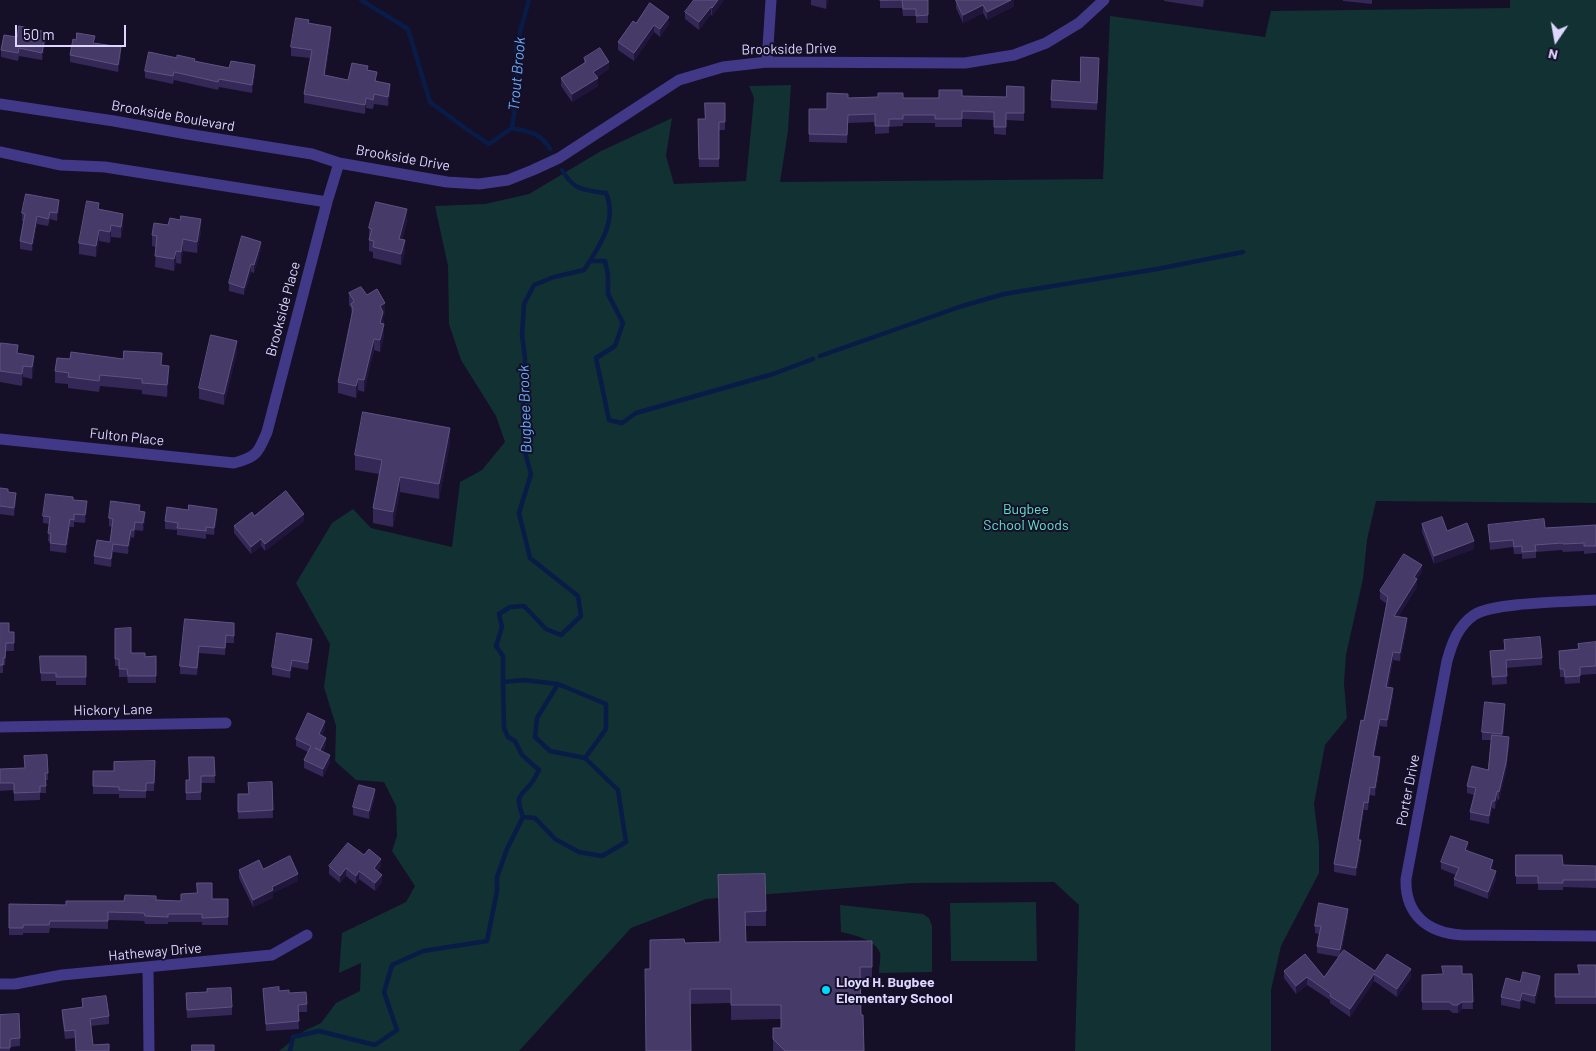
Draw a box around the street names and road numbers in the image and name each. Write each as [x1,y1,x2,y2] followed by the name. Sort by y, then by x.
[741,40,837,58] street label: Brookside Drive
[110,97,236,135] street label: Brookside Boulevard
[355,141,451,175] street label: Brookside Drive
[262,260,304,358] street label: Brookside Place
[89,425,165,449] street label: Fulton Place
[73,701,153,719] street label: Hickory Lane
[1393,753,1423,827] street label: Porter Drive
[108,940,202,964] street label: Hatheway Drive

